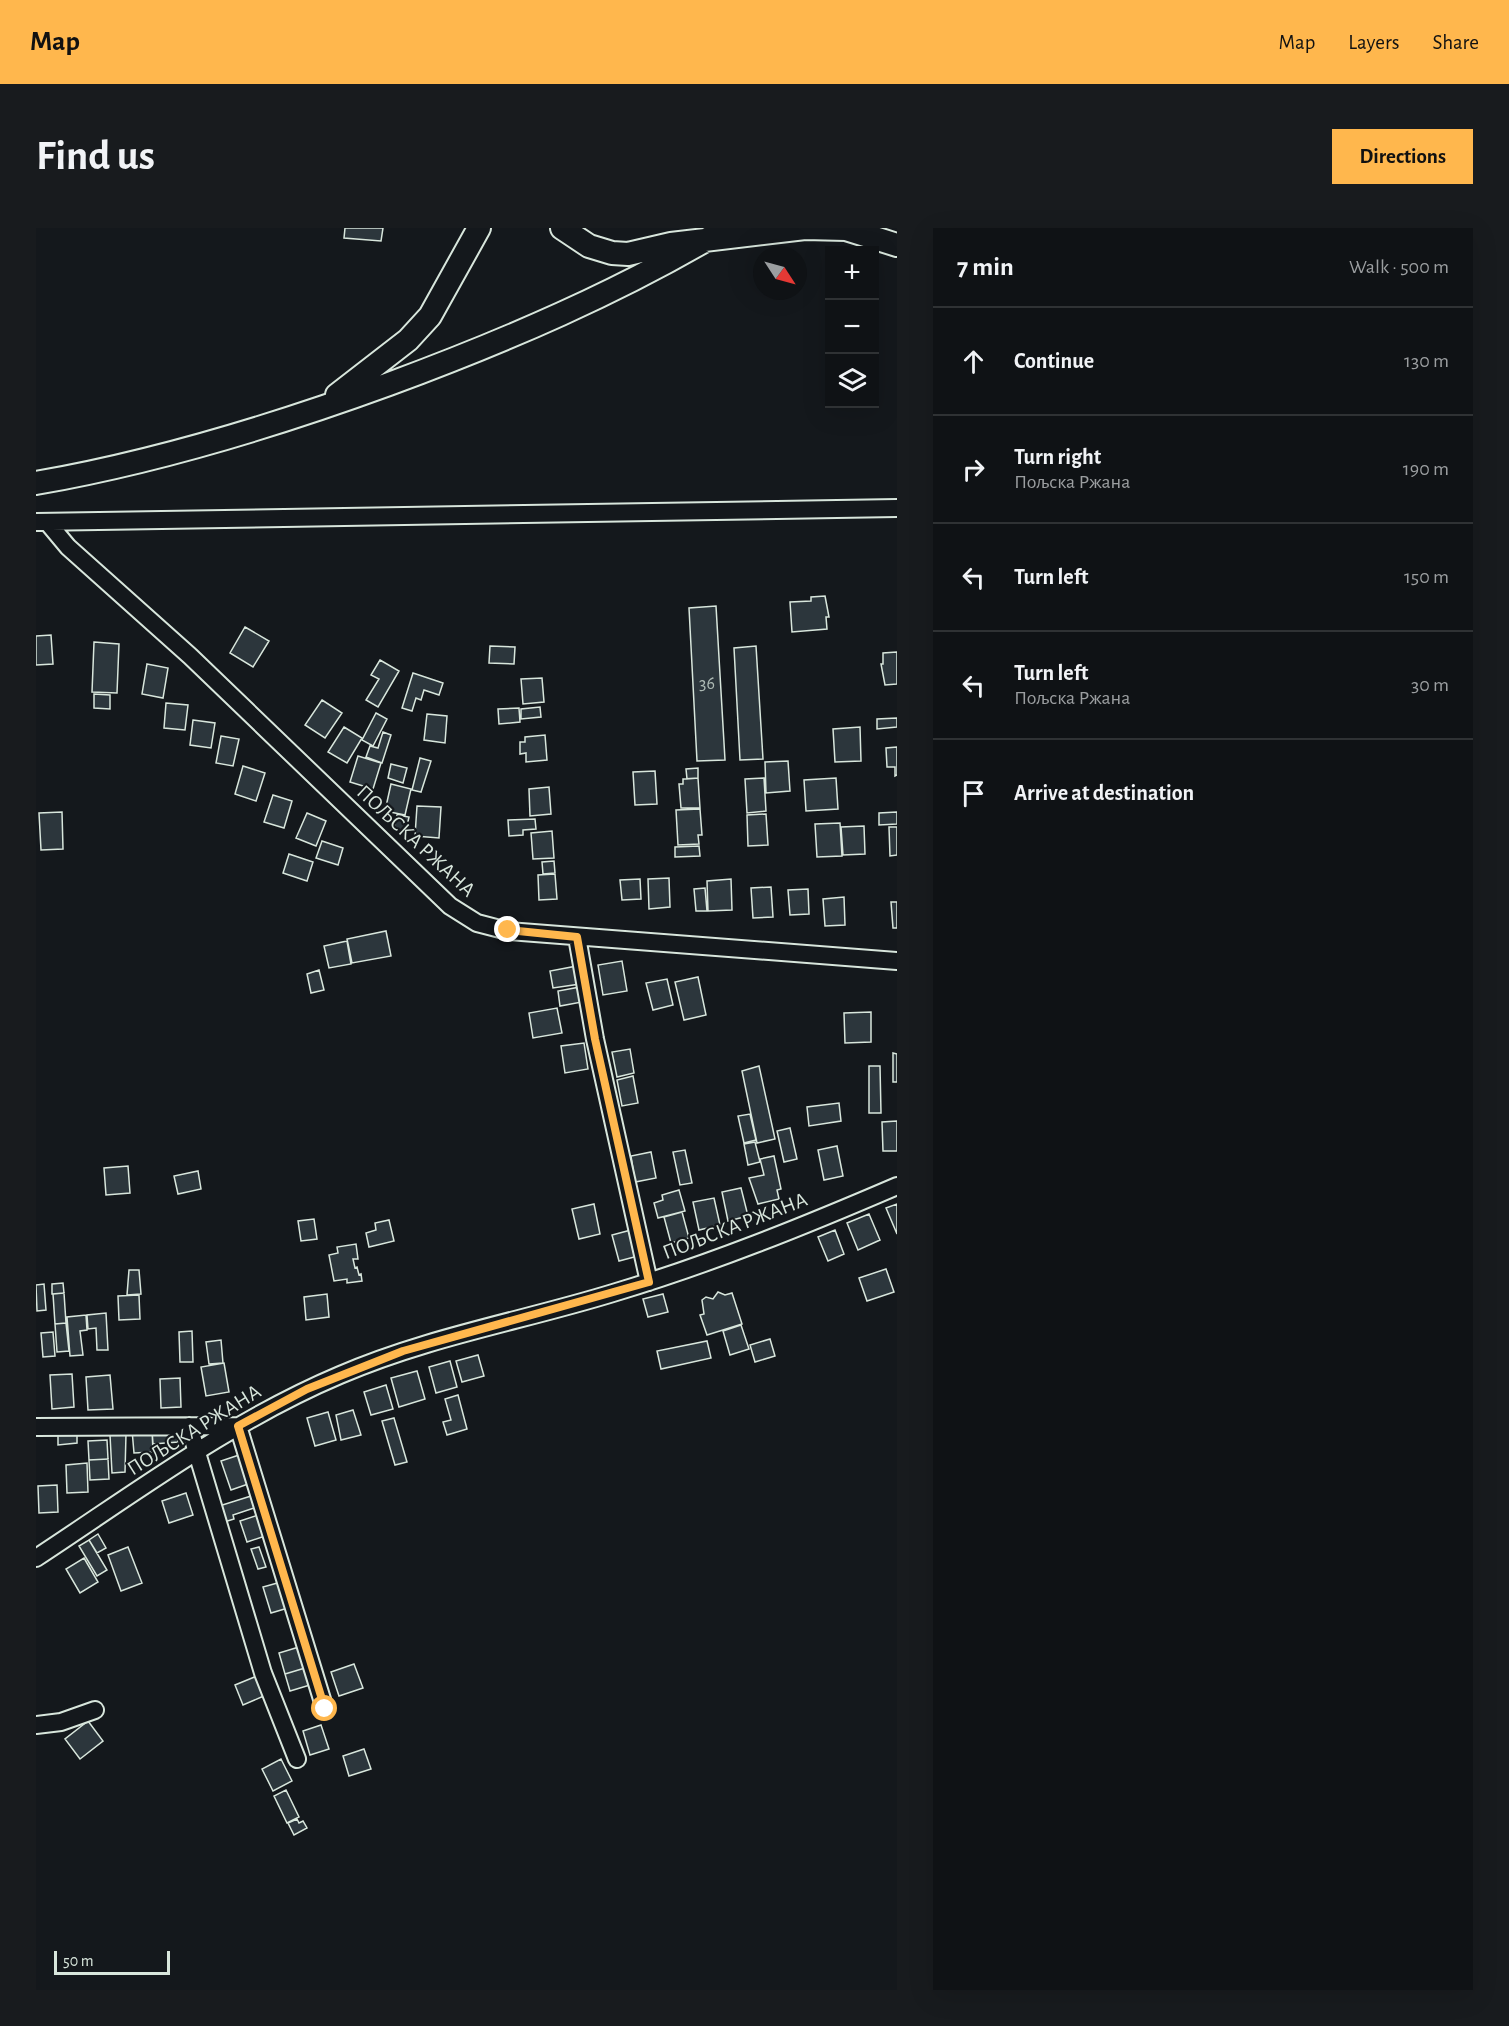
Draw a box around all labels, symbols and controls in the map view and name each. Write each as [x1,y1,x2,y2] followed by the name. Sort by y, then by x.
[30,28,80,56] text: Map
[1279,32,1315,53] text: Map
[1348,32,1399,53] text: Layers
[1432,32,1479,53] text: Share
[1332,129,1473,184] button: Directions
[36,135,155,177] text: Find us
[753,246,807,300] north arrow
[825,246,879,408] map controls
[825,246,879,300] button: +
[957,254,1014,280] text: 7 min
[1349,257,1449,277] text: Walk · 500 m
[825,300,879,354] button: −
[957,345,990,378] icon: ahead
[1014,350,1094,372] text: Continue
[1404,351,1449,371] text: 130 m
[825,354,879,408] button: layers
[1014,446,1101,468] text: Turn right
[957,453,990,486] icon: right
[1403,459,1449,479] text: 190 m
[1014,472,1130,492] text: Пољска Ржана
[957,561,990,594] icon: left
[1014,566,1088,588] text: Turn left
[1404,567,1449,587] text: 150 m
[1014,662,1088,684] text: Turn left
[957,669,990,702] icon: left
[699,675,715,693] house number: 36
[1411,675,1449,695] text: 30 m
[1014,688,1130,708] text: Пољска Ржана
[957,777,990,810] icon: arrive
[353,781,479,901] street label: ПОЉСКА РЖАНА
[1014,782,1194,804] text: Arrive at destination
[494,916,520,942] route end
[660,1189,810,1263] street label: ПОЉСКА РЖАНА
[124,1381,264,1479] street label: ПОЉСКА РЖАНА
[311,1695,337,1721] route start
[54,1948,170,1976] scale bar
[63,1953,94,1969] text: 50 m

